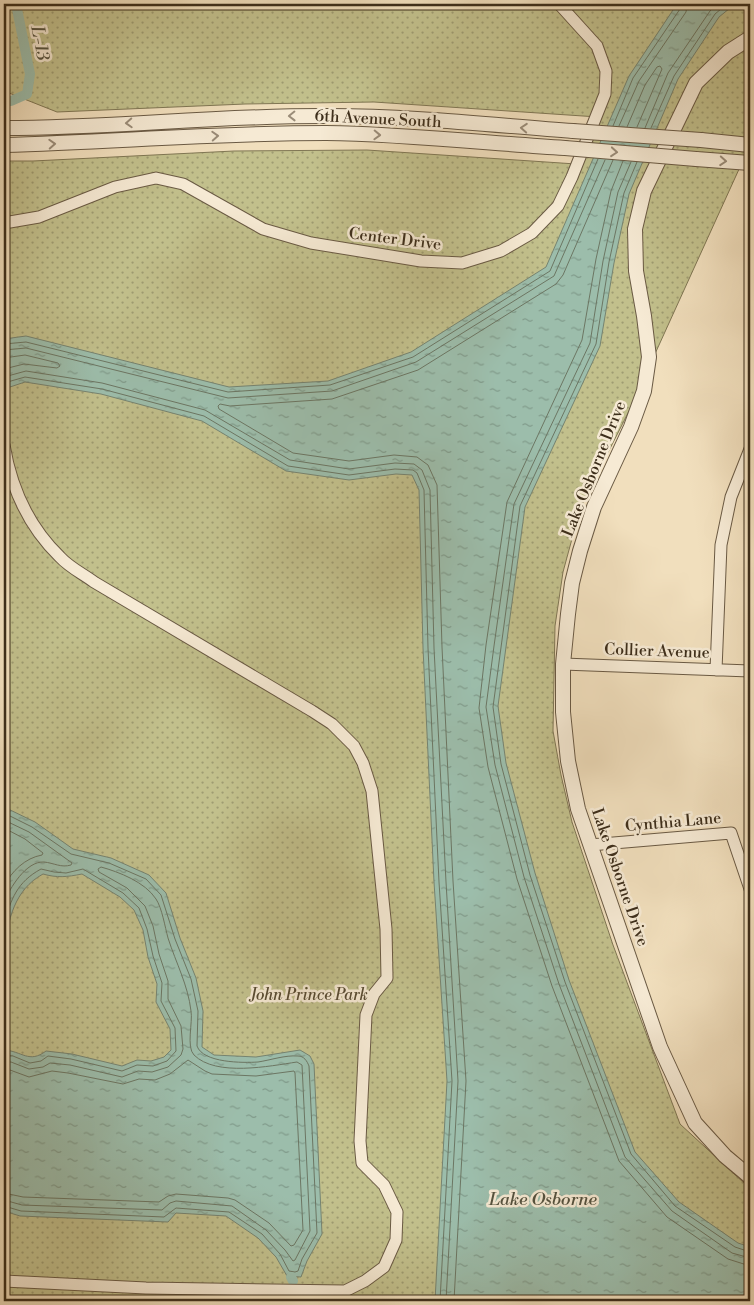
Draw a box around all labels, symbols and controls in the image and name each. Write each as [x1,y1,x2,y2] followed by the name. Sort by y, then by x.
[25,23,55,62] water label: L-13
[314,106,442,132] street label: 6th Avenue South
[288,111,296,121] one-way arrow
[125,118,133,129] one-way arrow
[520,122,528,133] one-way arrow
[211,130,219,141] one-way arrow
[373,130,381,141] one-way arrow
[49,138,57,149] one-way arrow
[610,146,618,157] one-way arrow
[719,155,727,166] one-way arrow
[348,223,442,255] street label: Center Drive
[558,398,630,540] street label: Lake Osborne Drive
[604,639,710,663] street label: Collier Avenue
[587,805,653,949] street label: Lake Osborne Drive
[624,808,722,836] street label: Cynthia Lane
[248,985,368,1005] park label: John Prince Park
[488,1188,598,1211] water label: Lake Osborne

